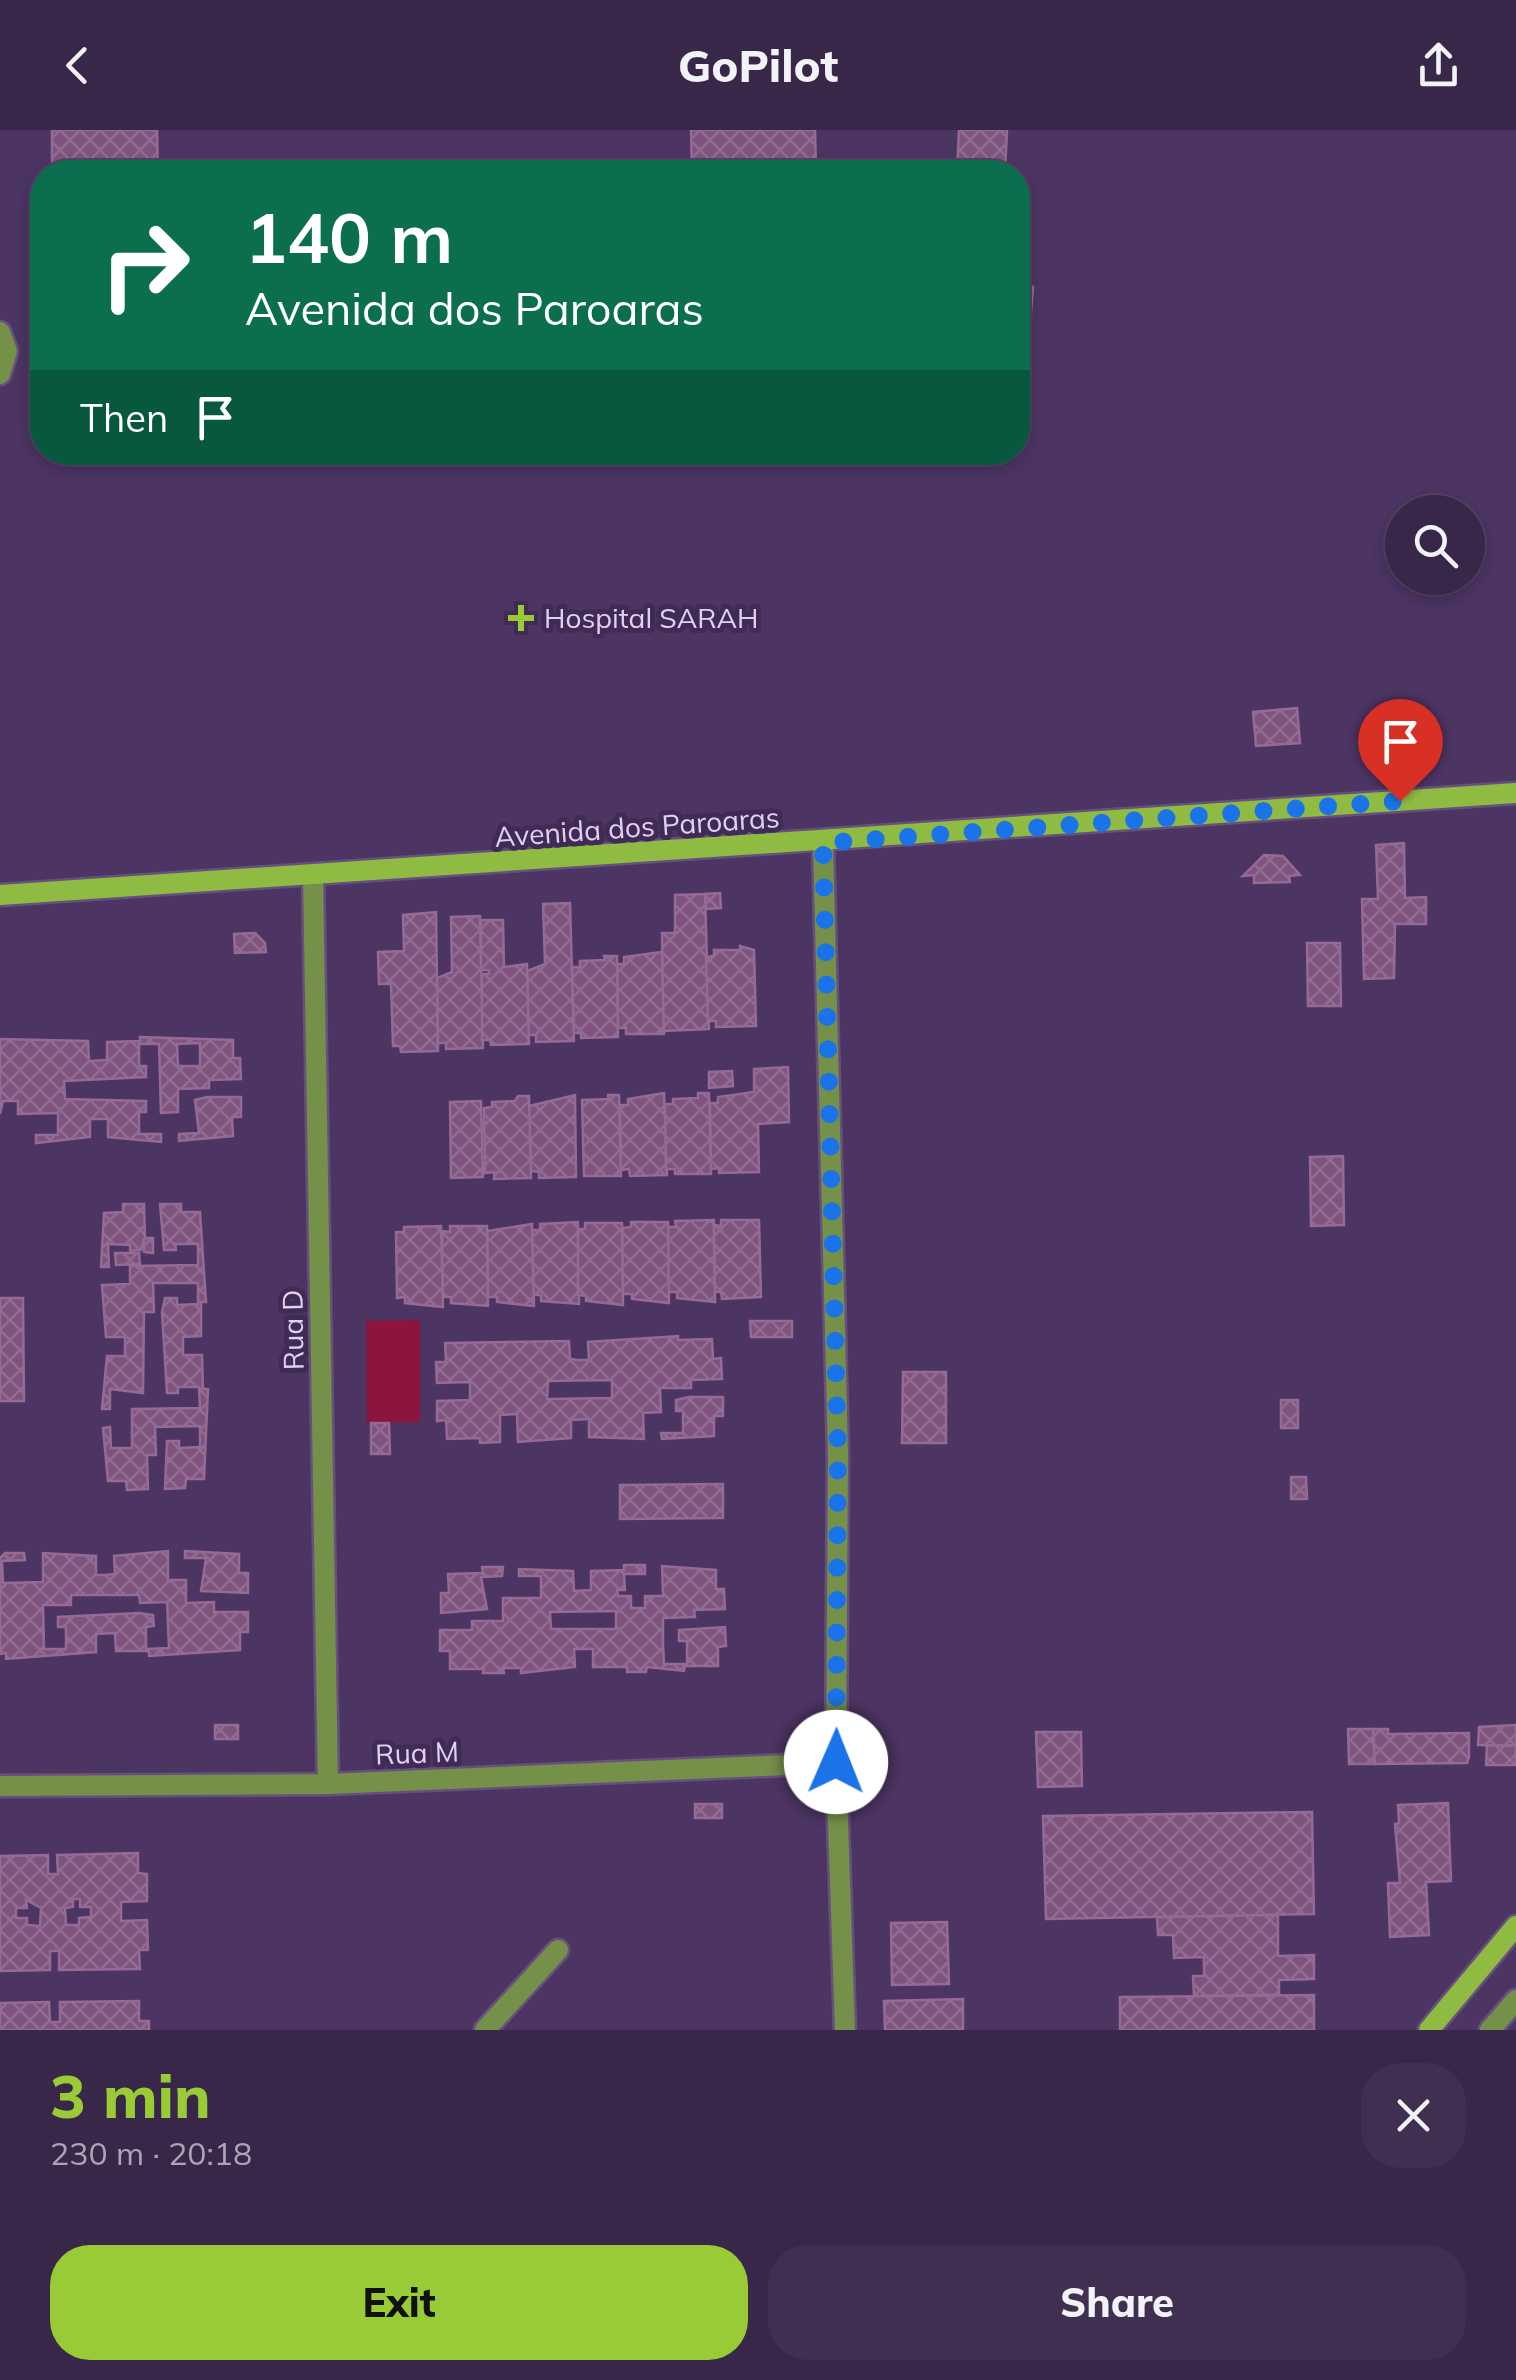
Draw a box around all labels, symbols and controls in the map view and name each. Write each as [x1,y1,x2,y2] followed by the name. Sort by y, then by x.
[678,37,838,93] text: GoPilot
[50,38,105,93] icon: back
[1411,38,1466,93] icon: share
[245,193,453,281] text: 140 m
[80,200,210,330] icon: right
[245,280,704,336] text: Avenida dos Paroaras
[188,390,243,445] icon: arrive
[80,394,168,442] text: Then
[1385,495,1485,595] map controls
[1385,495,1485,595] button: search
[544,600,758,635] place label: Hospital SARAH
[508,605,534,631] marker: Hospital SARAH
[1358,699,1443,802] pin
[1373,714,1428,769] icon: arrive
[493,799,781,854] street label: Avenida dos Paroaras
[274,1289,311,1371] street label: Rua D
[784,1710,888,1814] position arrow
[375,1734,459,1771] street label: Rua M
[50,2058,211,2133] text: 3 min
[1361,2063,1466,2168] button: close
[50,2133,252,2173] text: 230 m · 20:18
[50,2245,748,2360] button: Exit
[768,2245,1466,2360] button: Share

